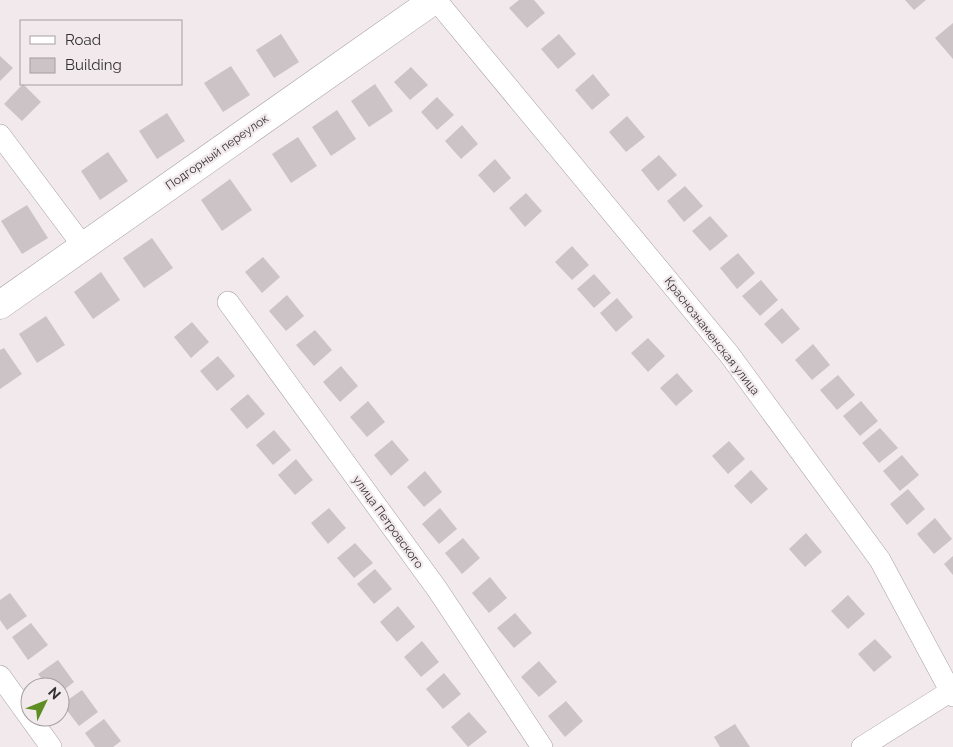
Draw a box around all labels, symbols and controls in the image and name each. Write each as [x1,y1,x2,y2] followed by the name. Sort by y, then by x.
[20,20,182,85] legend
[65,31,101,49] text: Road
[65,56,122,74] text: Building
[163,111,271,193] street label: Подгорный переулок
[662,274,762,398] street label: Краснознаменская улица
[350,473,426,571] street label: улица Петровского
[20,677,70,727] north arrow
[45,684,64,702] text: N

